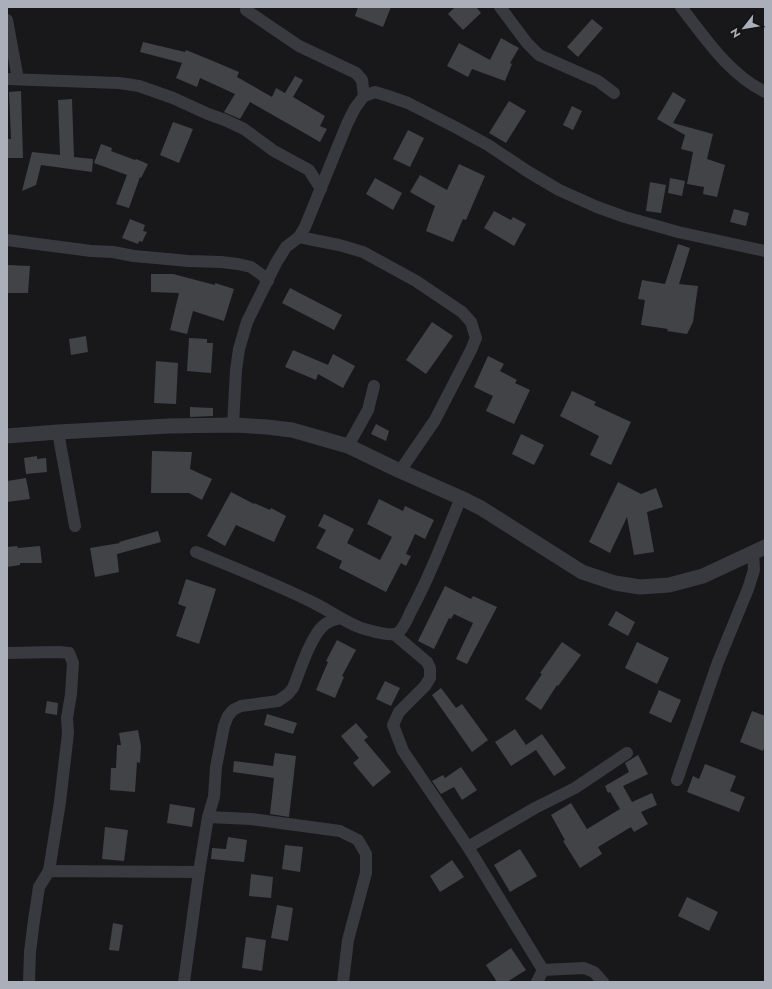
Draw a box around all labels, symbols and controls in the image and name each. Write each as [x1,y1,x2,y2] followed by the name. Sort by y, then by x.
[724,8,764,48] north arrow
[726,25,745,41] text: N

